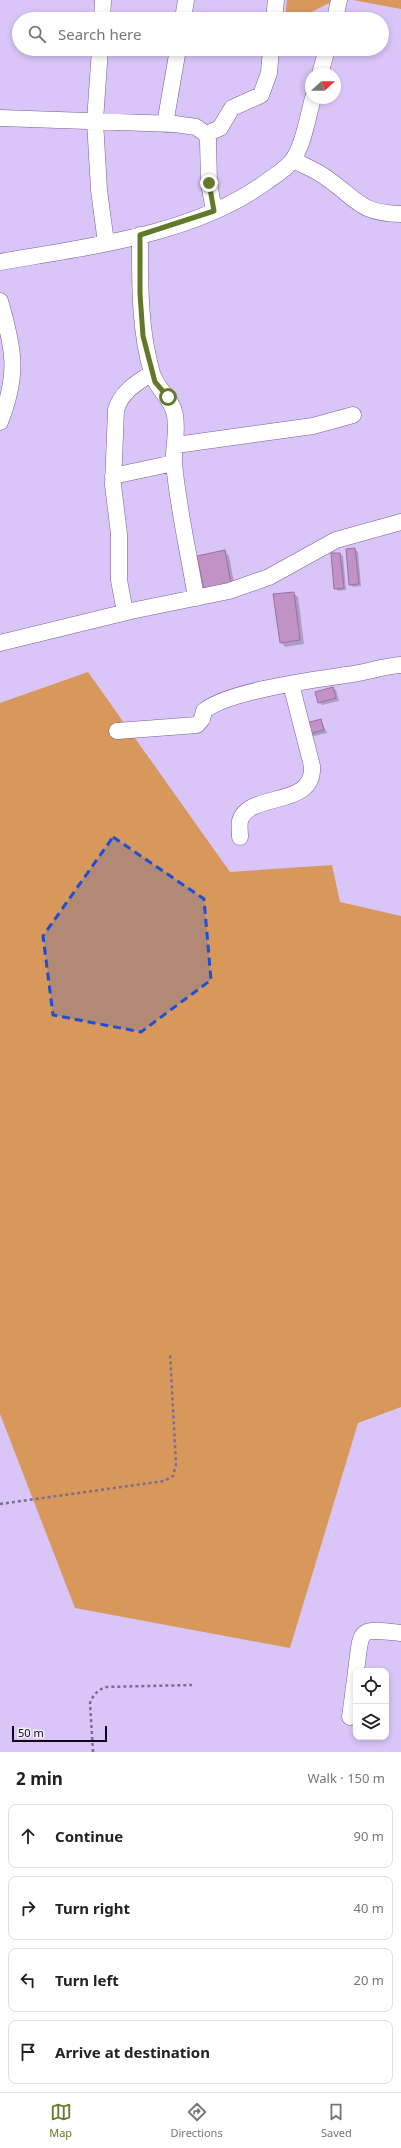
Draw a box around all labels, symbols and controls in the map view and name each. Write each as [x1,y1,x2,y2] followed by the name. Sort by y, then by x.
[12,12,389,56] search box
[26,23,48,45] icon: search
[58,24,141,44] text: Search here
[305,68,341,104] north arrow
[200,174,218,192] route end
[159,388,177,406] route start
[353,1668,389,1740] map controls
[353,1668,389,1704] button: locate
[353,1704,389,1740] button: layers
[12,1724,107,1743] scale bar
[18,1725,44,1740] text: 50 m
[16,1767,63,1790] text: 2 min
[307,1769,385,1787] text: Walk · 150 m
[17,1825,39,1847] icon: ahead
[55,1826,123,1846] text: Continue
[354,1827,384,1845] text: 90 m
[17,1897,39,1919] icon: right
[55,1898,130,1918] text: Turn right
[354,1899,384,1917] text: 40 m
[17,1969,39,1991] icon: left
[55,1970,119,1990] text: Turn left
[354,1971,384,1989] text: 20 m
[17,2041,39,2063] icon: arrive
[55,2042,210,2062] text: Arrive at destination
[49,2101,72,2140] tab: Map
[170,2101,223,2140] tab: Directions
[321,2101,352,2140] tab: Saved

